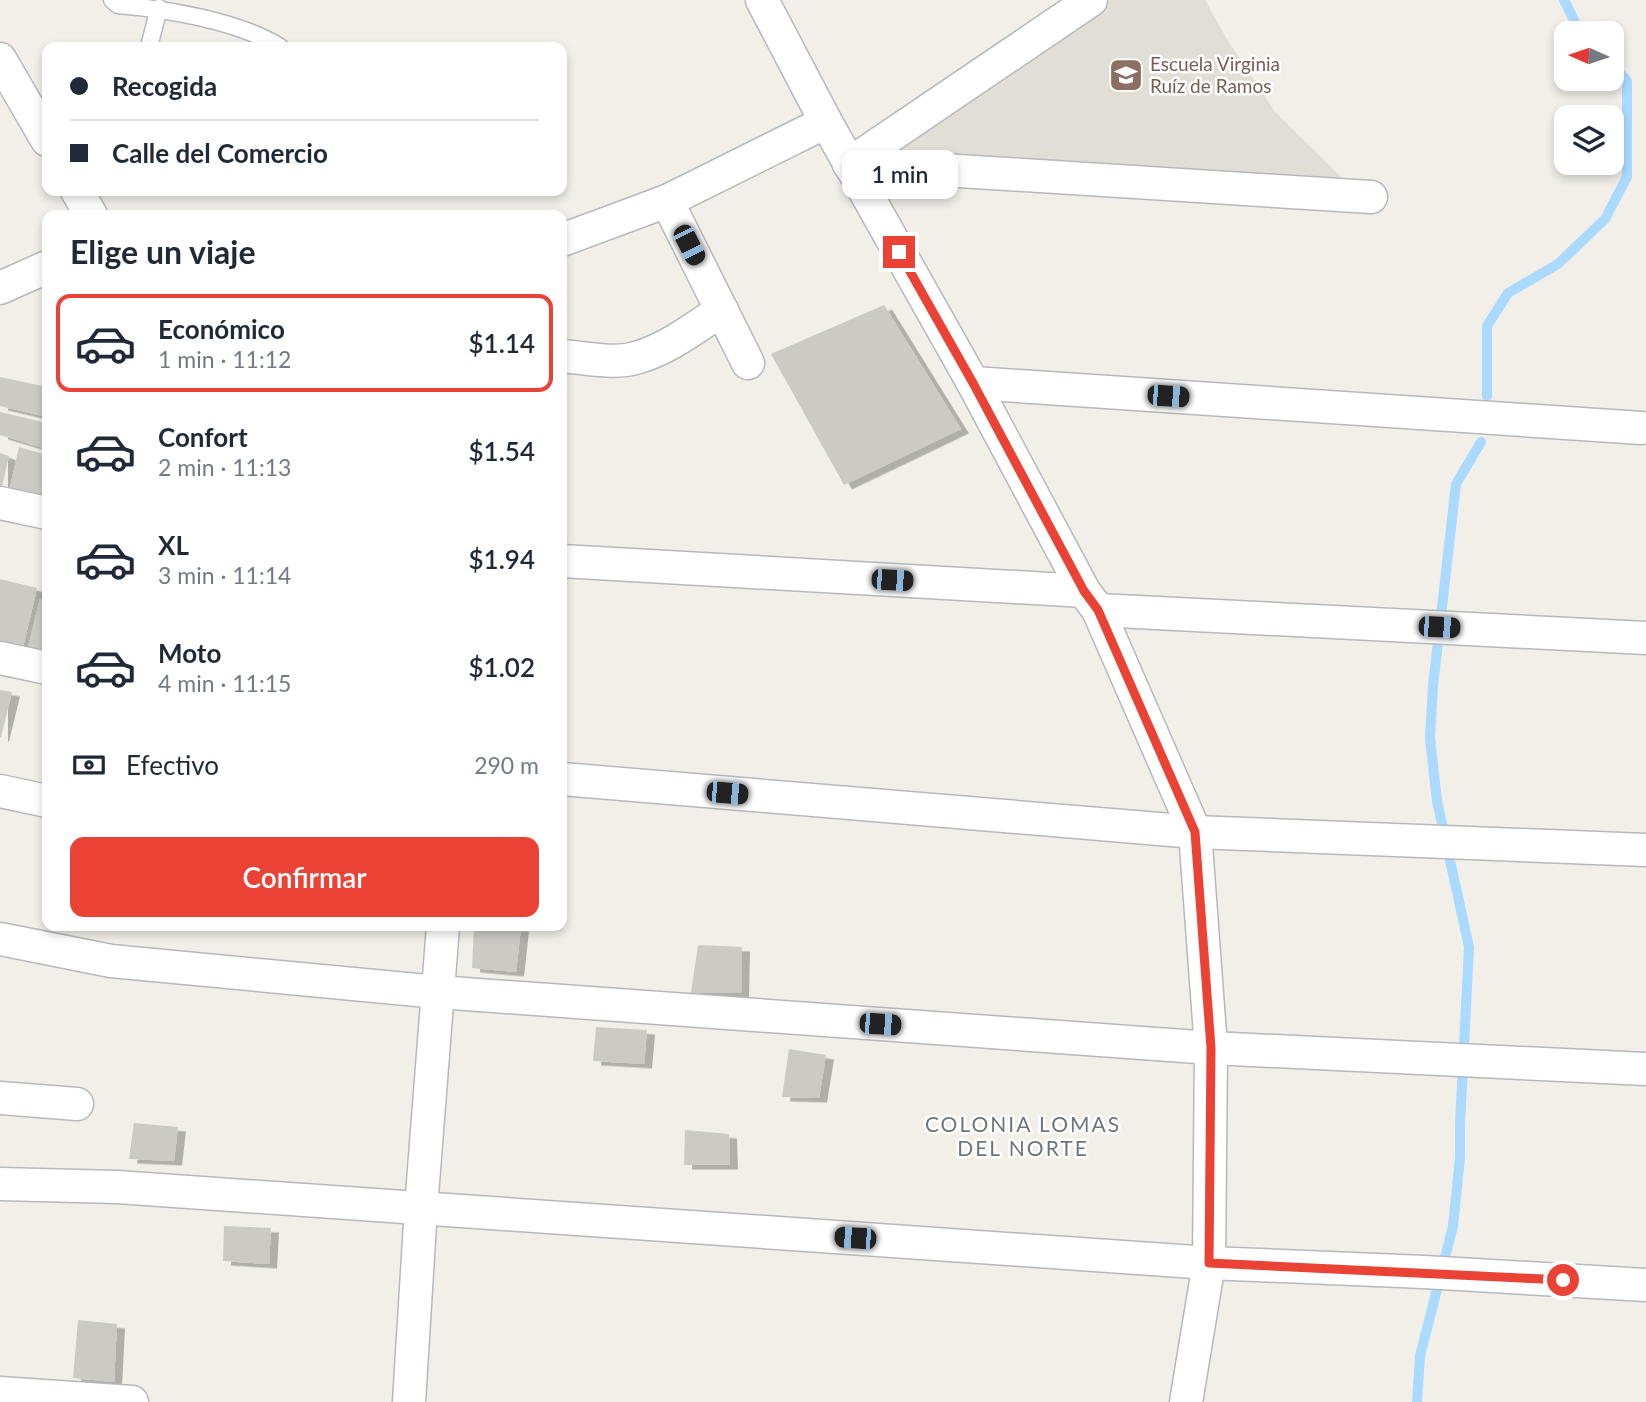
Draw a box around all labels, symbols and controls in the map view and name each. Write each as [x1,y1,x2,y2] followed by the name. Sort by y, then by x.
[1554,21,1624,91] north arrow
[1554,21,1624,175] map controls
[1150,52,1280,97] place label: Escuela Virginia Ruíz de Ramos
[1107,56,1145,94] school or university icon: Escuela Virginia Ruíz de Ramos
[112,70,217,102] text: Recogida
[1554,105,1624,175] button: layers
[112,137,328,169] text: Calle del Comercio
[841,150,957,200] callout: 1 min
[872,160,928,188] text: 1 min
[671,222,708,268] car
[70,232,255,271] text: Elige un viaje
[883,236,915,268] route end
[74,312,137,375] icon: car
[158,313,285,345] text: Económico
[469,327,535,359] text: $1.14
[158,345,291,373] text: 1 min · 11:12
[1147,384,1190,408] car
[74,420,137,483] icon: car
[158,421,248,453] text: Confort
[469,435,535,467] text: $1.54
[158,453,291,481] text: 2 min · 11:13
[74,528,137,591] icon: car
[158,529,189,561] text: XL
[469,543,535,575] text: $1.94
[158,561,291,589] text: 3 min · 11:14
[871,568,914,592] car
[1418,615,1461,639] car
[74,636,137,699] icon: car
[158,637,221,669] text: Moto
[469,651,535,683] text: $1.02
[158,669,291,697] text: 4 min · 11:15
[70,746,108,784] icon: cash
[126,749,219,781] text: Efectivo
[474,751,539,779] text: 290 m
[706,781,749,805] car
[70,837,539,917] button: Confirmar
[859,1012,902,1036] car
[925,1111,1121,1160] district label: COLONIA LOMAS DEL NORTE
[834,1226,877,1250] car
[1547,1264,1579,1296] route start

